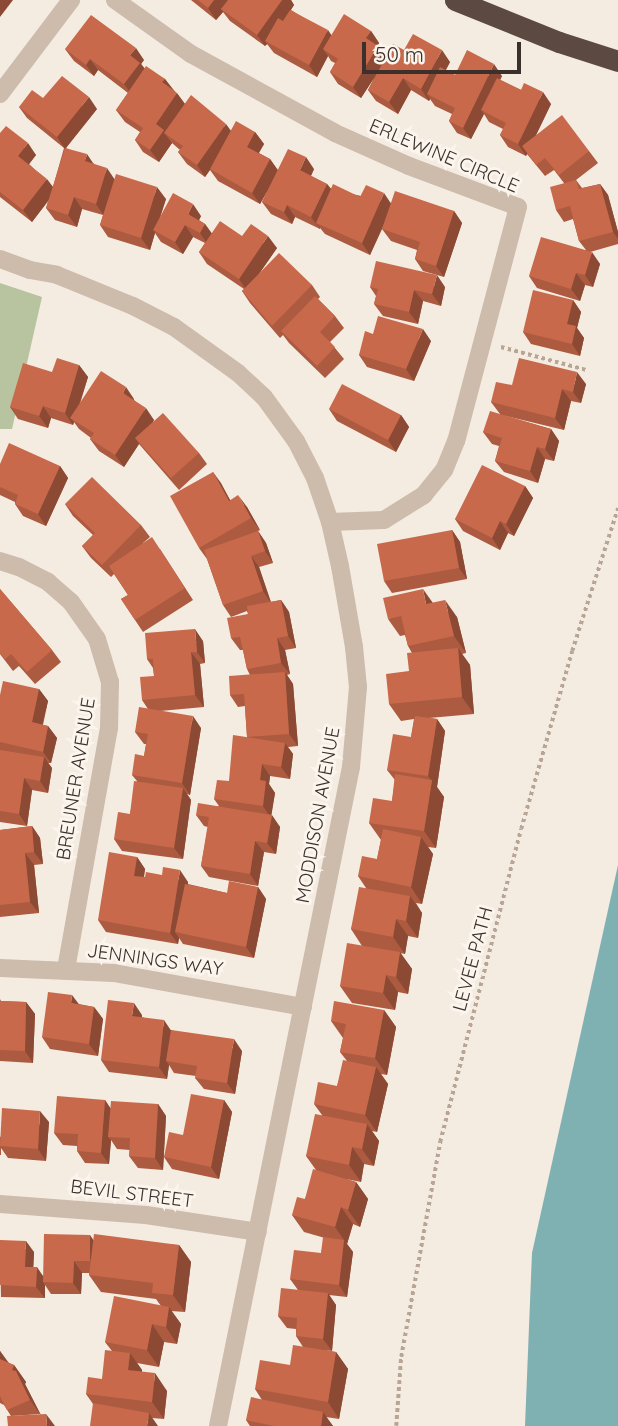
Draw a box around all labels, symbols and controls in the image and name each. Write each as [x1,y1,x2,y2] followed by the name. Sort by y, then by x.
[366,28,525,72] scale bar
[375,41,424,67] text: 50 m
[366,114,522,198] street label: ERLEWINE CIRCLE
[52,696,100,862] street label: BREUNER AVENUE
[291,725,345,905] street label: MODDISON AVENUE
[448,904,498,1014] street label: LEVEE PATH
[86,939,224,981] street label: JENNINGS WAY
[69,1175,195,1213] street label: BEVIL STREET

